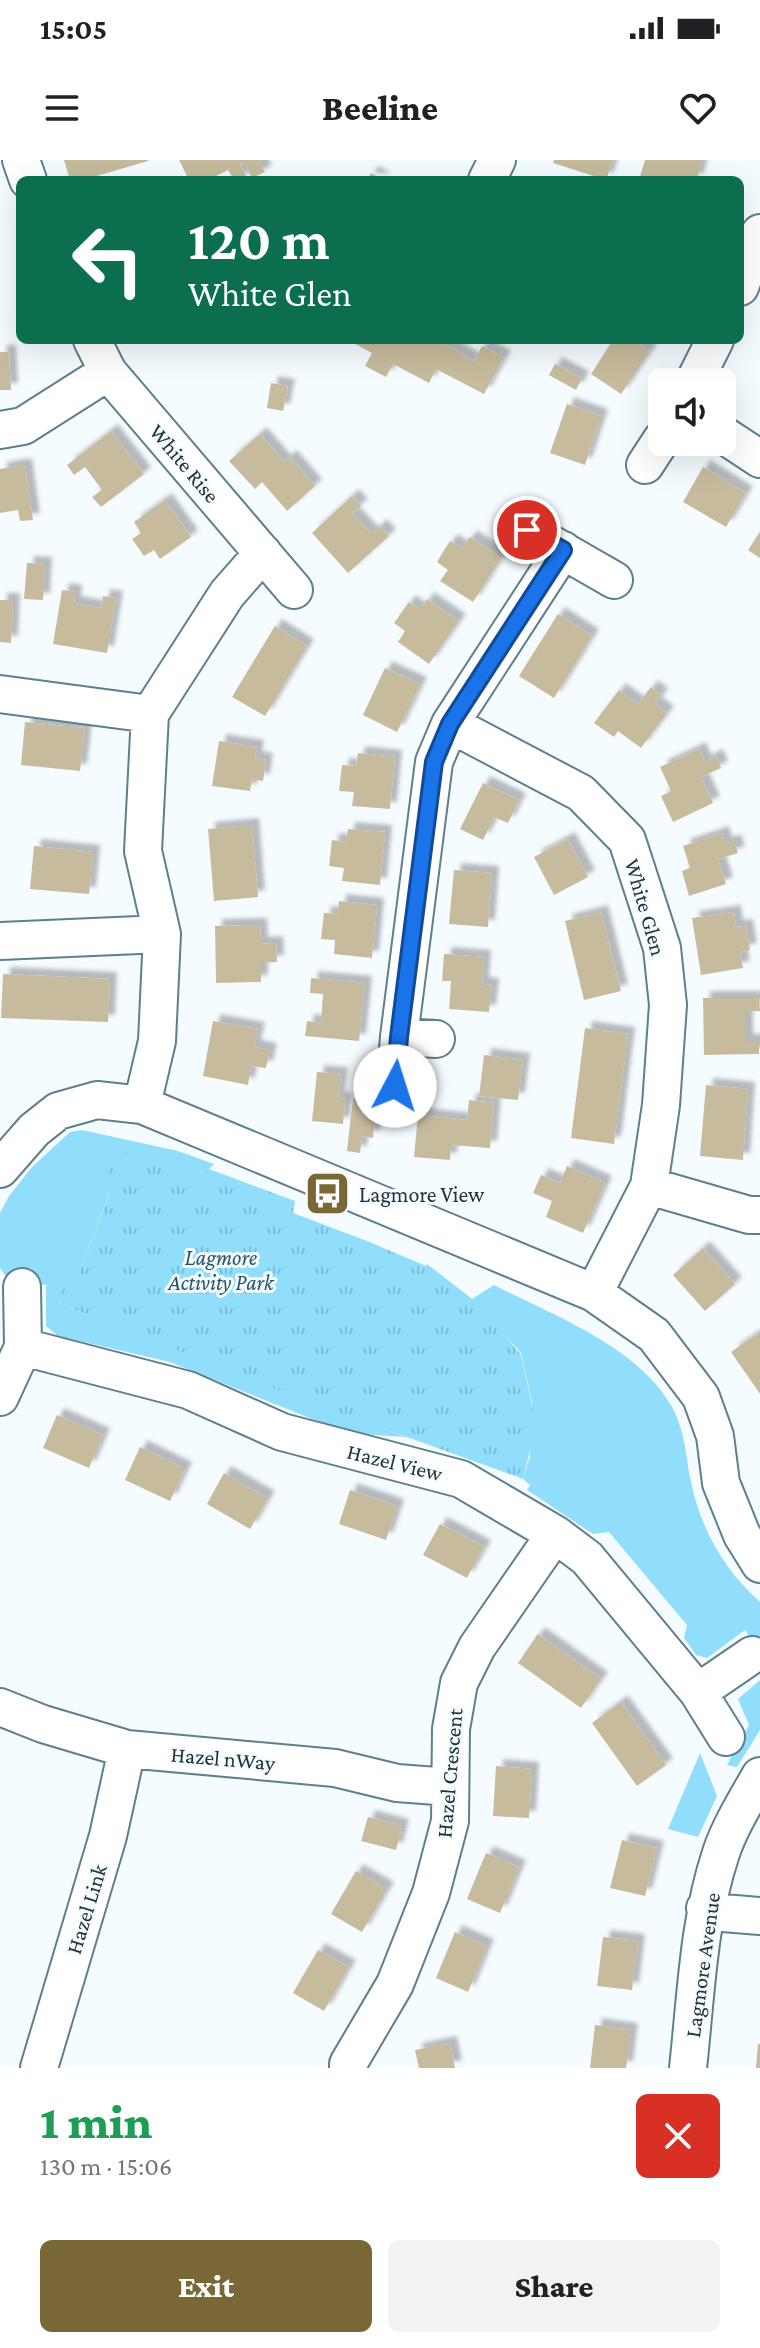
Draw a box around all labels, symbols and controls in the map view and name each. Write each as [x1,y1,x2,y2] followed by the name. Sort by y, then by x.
[40,12,107,45] text: 15:05
[40,86,84,130] icon: menu
[676,86,720,130] icon: heart
[322,88,438,128] text: Beeline
[56,208,160,312] icon: left
[188,209,330,271] text: 120 m
[188,274,351,314] text: White Glen
[648,368,736,456] map controls
[648,368,736,456] button: sound
[145,419,225,508] street label: White Rise
[493,496,561,564] pin
[505,508,549,552] icon: arrive
[620,856,671,959] street label: White Glen
[353,1044,437,1128] position arrow
[304,1170,352,1218] bus stop icon: Lagmore View
[359,1182,485,1207] place label: Lagmore View
[167,1245,275,1295] park label: Lagmore Activity Park
[345,1439,446,1487] street label: Hazel View
[431,1707,468,1839] street label: Hazel Crescent
[170,1741,277,1776] street label: Hazel nWay
[61,1861,112,1957] street label: Hazel Link
[680,1891,725,2039] street label: Lagmore Avenue
[636,2094,720,2178] button: close
[40,2095,152,2148] text: 1 min
[40,2152,172,2181] text: 130 m · 15:06
[40,2240,372,2332] button: Exit
[388,2240,720,2332] button: Share

